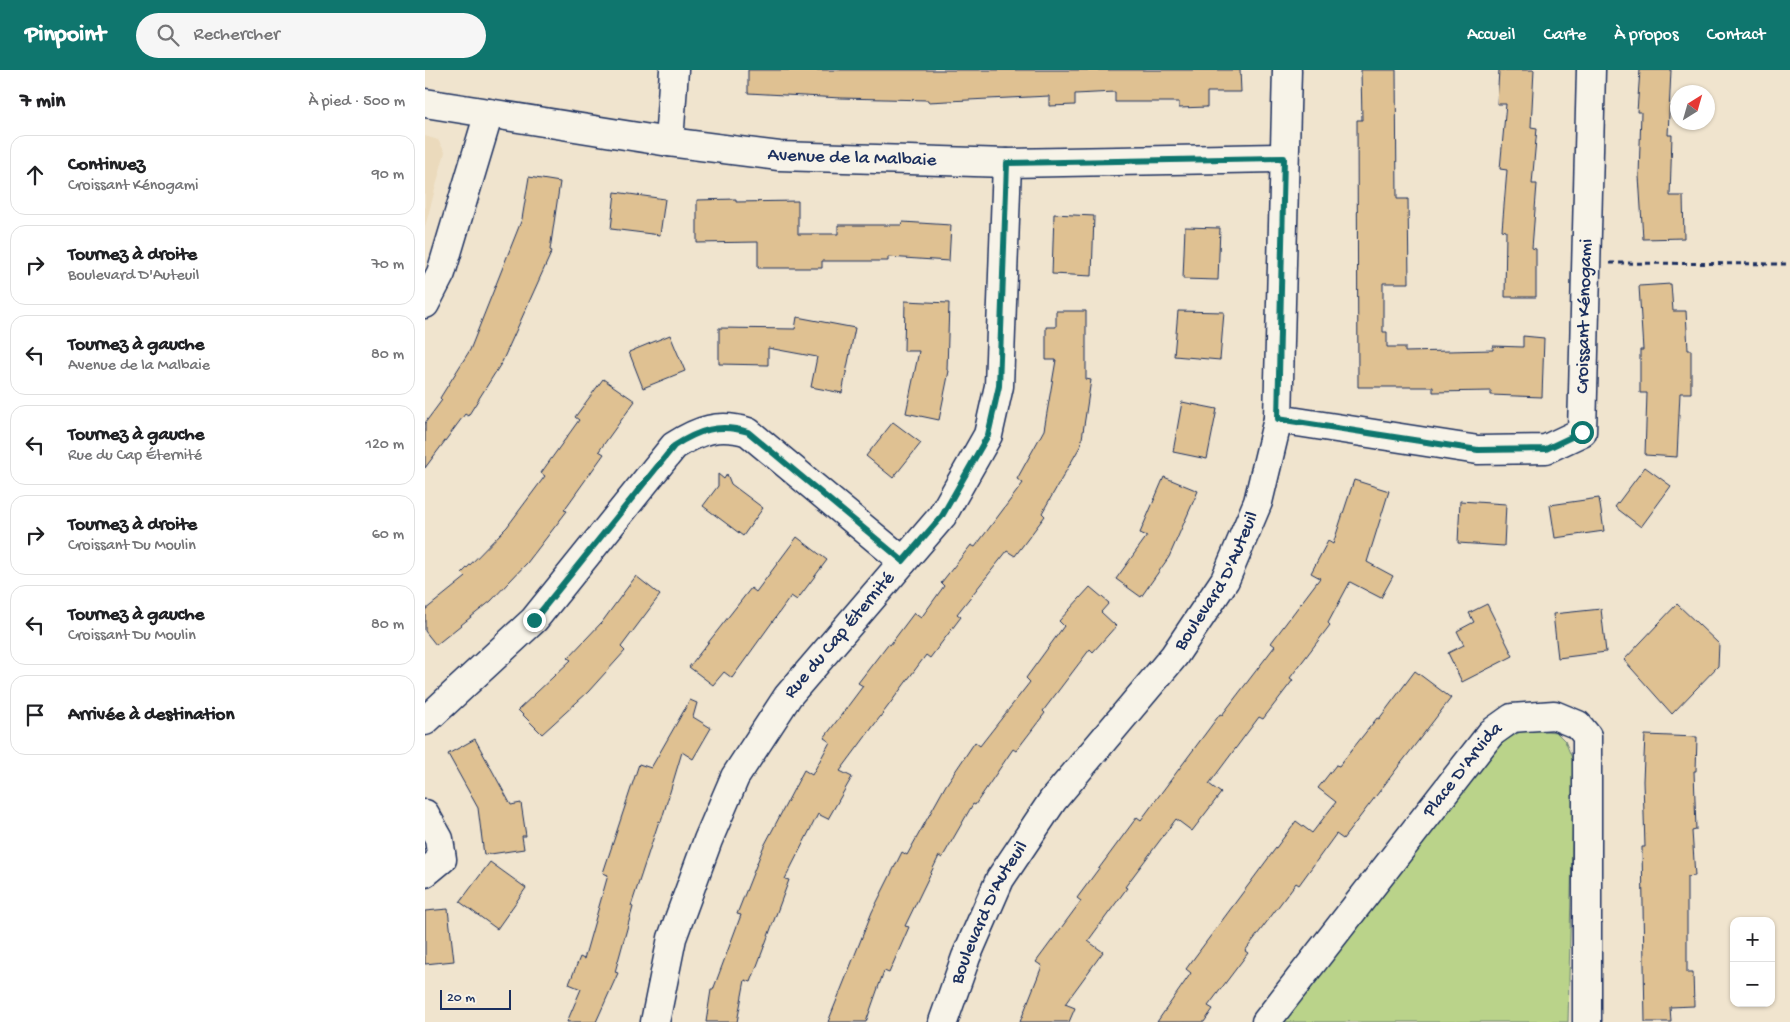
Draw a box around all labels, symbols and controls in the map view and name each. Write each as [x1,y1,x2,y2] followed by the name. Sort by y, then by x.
[136,13,486,58] search box
[25,21,106,50] text: Pinpoint
[154,21,182,49] icon: search
[194,24,280,47] text: Rechercher
[1467,25,1515,46] text: Accueil
[1543,25,1586,46] text: Carte
[1614,25,1679,46] text: À propos
[1707,25,1765,46] text: Contact
[1670,85,1715,130] north arrow
[20,90,65,115] text: 7 min
[308,93,405,112] text: À pied · 500 m
[766,143,937,172] street label: Avenue de la Malbaie
[68,154,145,177] text: Continuez
[21,161,49,189] icon: ahead
[372,166,404,185] text: 90 m
[68,177,198,196] text: Croissant Kénogami
[1571,238,1598,394] street label: Croissant Kénogami
[68,244,197,267] text: Tournez à droite
[21,251,49,279] icon: right
[371,256,404,275] text: 70 m
[68,267,199,286] text: Boulevard D'Auteuil
[68,334,204,357] text: Tournez à gauche
[21,341,49,369] icon: left
[371,346,404,365] text: 80 m
[68,357,210,376] text: Avenue de la Malbaie
[1571,421,1594,444] route start
[68,424,204,447] text: Tournez à gauche
[21,431,49,459] icon: left
[365,436,404,455] text: 120 m
[68,447,202,466] text: Rue du Cap Éternité
[1169,508,1264,656] street label: Boulevard D'Auteuil
[68,514,197,537] text: Tournez à droite
[21,521,49,549] icon: right
[372,526,404,545] text: 60 m
[68,537,196,556] text: Croissant Du Moulin
[779,567,900,704] street label: Rue du Cap Éternité
[68,604,204,627] text: Tournez à gauche
[523,609,546,632] route end
[21,611,49,639] icon: left
[371,616,404,635] text: 80 m
[68,627,196,646] text: Croissant Du Moulin
[21,701,49,729] icon: arrive
[68,704,234,727] text: Arrivée à destination
[1417,716,1508,823] street label: Place D'Arvida
[945,837,1033,988] street label: Boulevard D'Auteuil
[1730,917,1775,1007] map controls
[1730,917,1775,962] button: +
[1730,962,1775,1007] button: −
[440,987,511,1010] scale bar
[447,990,475,1007] text: 20 m

